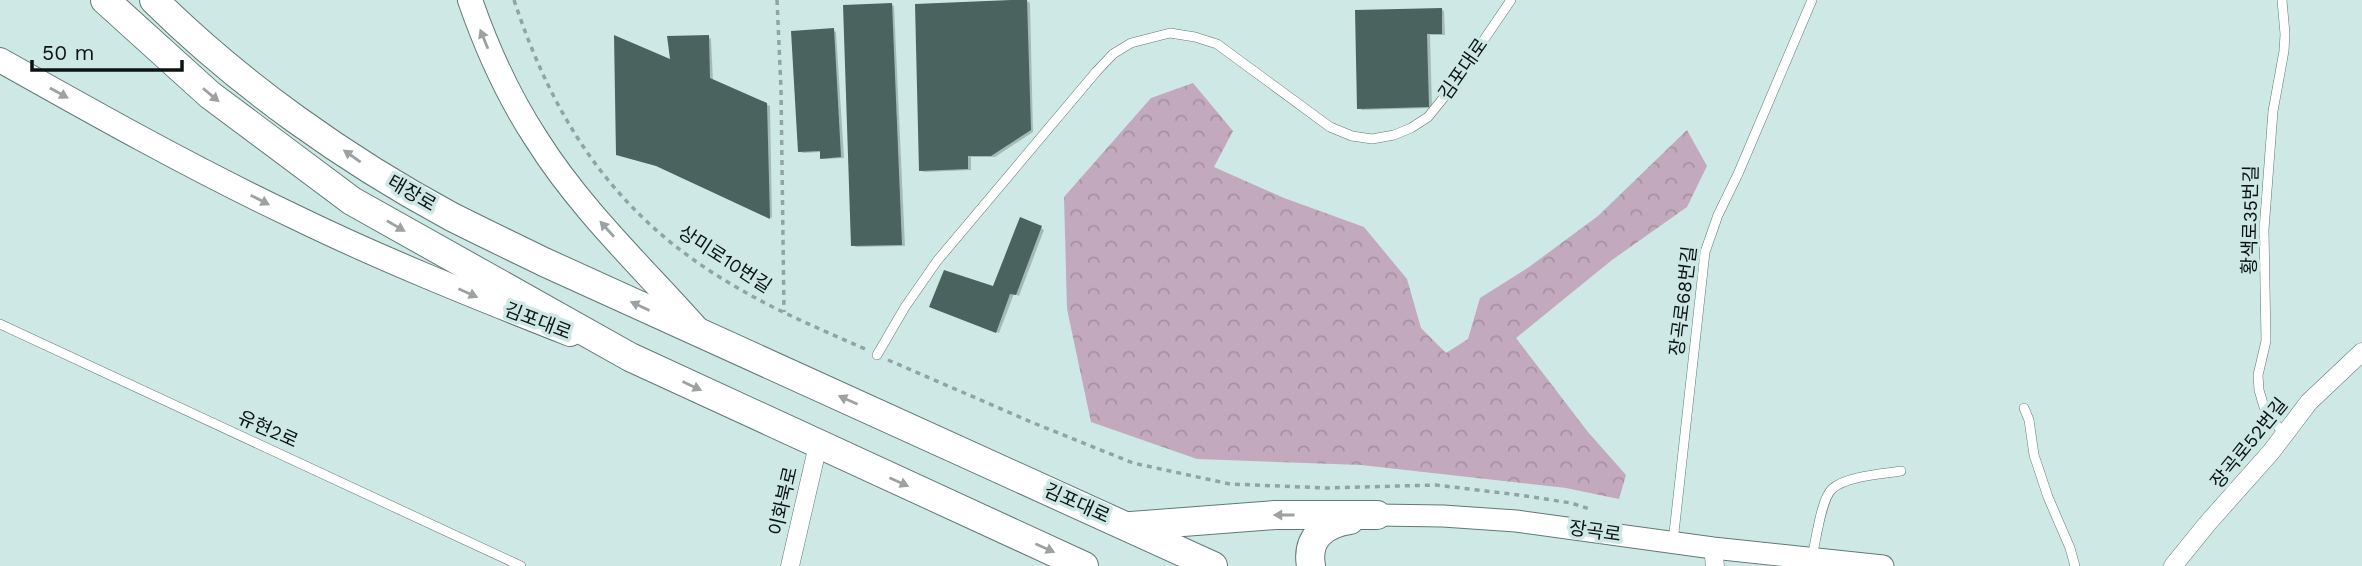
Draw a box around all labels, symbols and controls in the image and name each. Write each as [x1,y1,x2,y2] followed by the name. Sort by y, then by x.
[32,28,182,72] scale bar
[479,28,490,49] one-way arrow
[1434,34,1492,104] street label: 김포대로
[42,40,94,65] text: 50 m
[50,87,69,99] one-way arrow
[202,87,219,102] one-way arrow
[342,150,361,163] one-way arrow
[2238,165,2262,275] street label: 황색로35번길
[384,170,440,216] street label: 태장로
[250,195,270,206] one-way arrow
[386,220,406,232] one-way arrow
[599,220,615,238] one-way arrow
[674,220,776,298] street label: 상미로10번길
[1665,245,1701,357] street label: 장곡로68번길
[458,287,478,299] one-way arrow
[501,298,575,344] street label: 김포대로
[630,300,650,311] one-way arrow
[682,381,702,392] one-way arrow
[2206,393,2292,493] street label: 장곡로52번길
[838,394,858,406] one-way arrow
[234,406,302,452] street label: 유현2로
[764,464,802,538] street label: 이화북로
[889,476,909,488] one-way arrow
[1040,478,1114,528] street label: 김포대로
[1273,509,1295,521] one-way arrow
[1567,516,1623,546] street label: 장곡로
[1034,543,1055,554] one-way arrow

